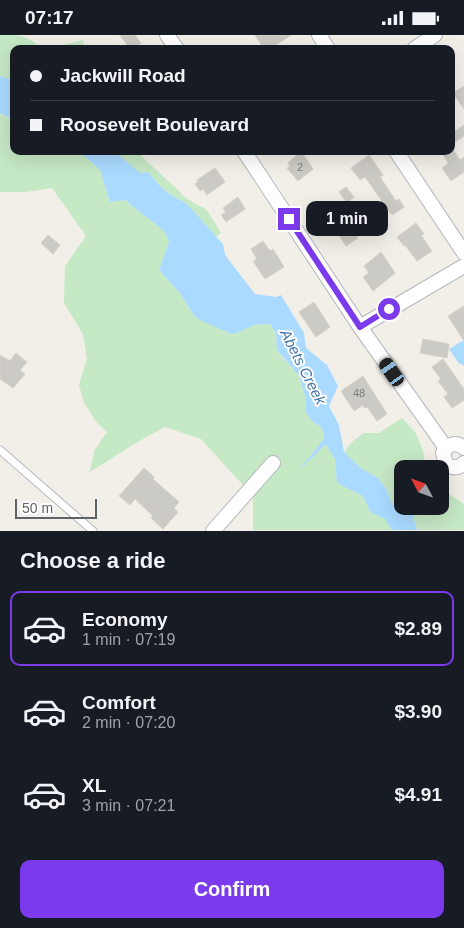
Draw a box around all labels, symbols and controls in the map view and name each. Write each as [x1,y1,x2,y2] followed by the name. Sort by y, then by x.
[25,7,74,28] text: 07:17
[60,65,186,86] text: Jackwill Road
[60,114,249,135] text: Roosevelt Boulevard
[297,161,303,173] house number: 2
[306,201,389,237] callout: 1 min
[278,208,300,230] route end
[326,210,368,227] text: 1 min
[378,298,400,320] route start
[277,325,330,409] water label: Abets Creek
[377,355,406,389] car
[353,387,365,399] house number: 48
[394,460,449,515] north arrow
[394,460,449,515] map controls
[15,495,98,519] scale bar
[22,500,53,516] text: 50 m
[20,548,165,573] text: Choose a ride
[22,606,67,651] icon: car
[82,609,168,630] text: Economy
[394,618,442,639] text: $2.89
[82,631,175,648] text: 1 min · 07:19
[22,689,67,734] icon: car
[82,692,156,713] text: Comfort
[394,701,442,722] text: $3.90
[82,714,175,731] text: 2 min · 07:20
[22,772,67,817] icon: car
[82,775,106,796] text: XL
[394,784,442,805] text: $4.91
[82,797,175,814] text: 3 min · 07:21
[20,860,444,918] button: Confirm

